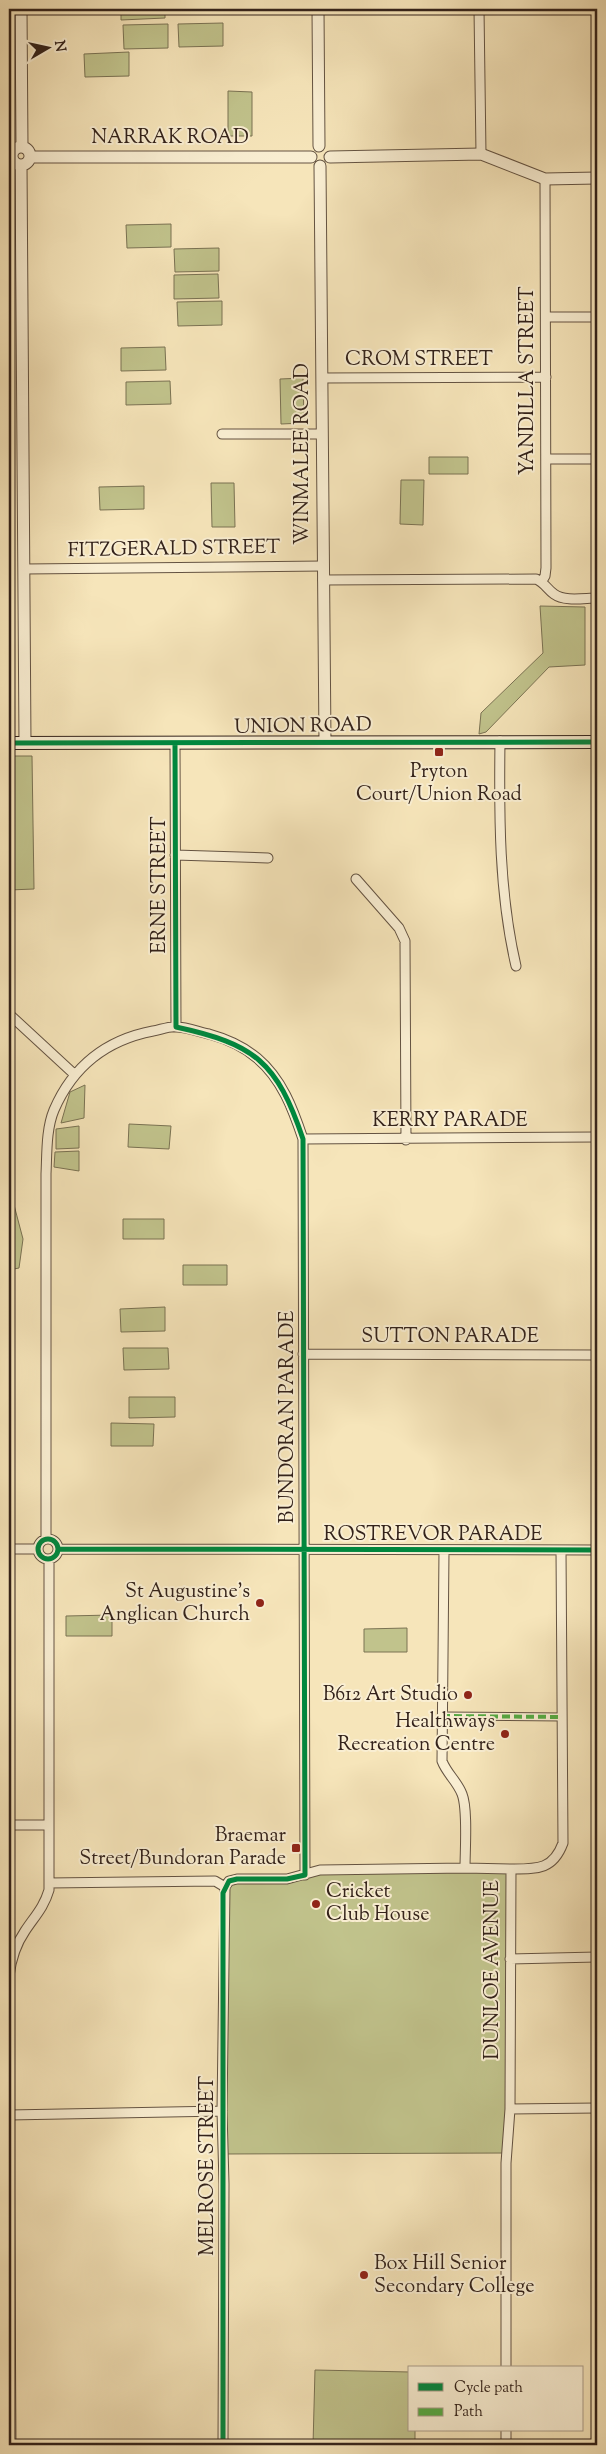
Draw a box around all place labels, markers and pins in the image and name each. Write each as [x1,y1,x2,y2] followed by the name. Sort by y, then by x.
[433,746,445,758] marker: Pryton Court/Union Road
[356,758,522,810] place label: Pryton Court/Union Road
[100,1578,250,1630] place label: St Augustine's Anglican Church
[254,1597,266,1609] marker: St Augustine's Anglican Church
[323,1681,458,1710] place label: B612 Art Studio
[462,1689,474,1701] marker: B612 Art Studio
[337,1708,495,1760] place label: Healthways Recreation Centre
[499,1728,511,1740] marker: Healthways Recreation Centre
[79,1822,286,1874] place label: Braemar Street/Bundoran Parade
[290,1842,302,1854] marker: Braemar Street/Bundoran Parade
[326,1878,430,1930] place label: Cricket Club House
[310,1898,322,1910] marker: Cricket Club House
[374,2250,534,2302] place label: Box Hill Senior Secondary College
[358,2269,370,2281] marker: Box Hill Senior Secondary College

